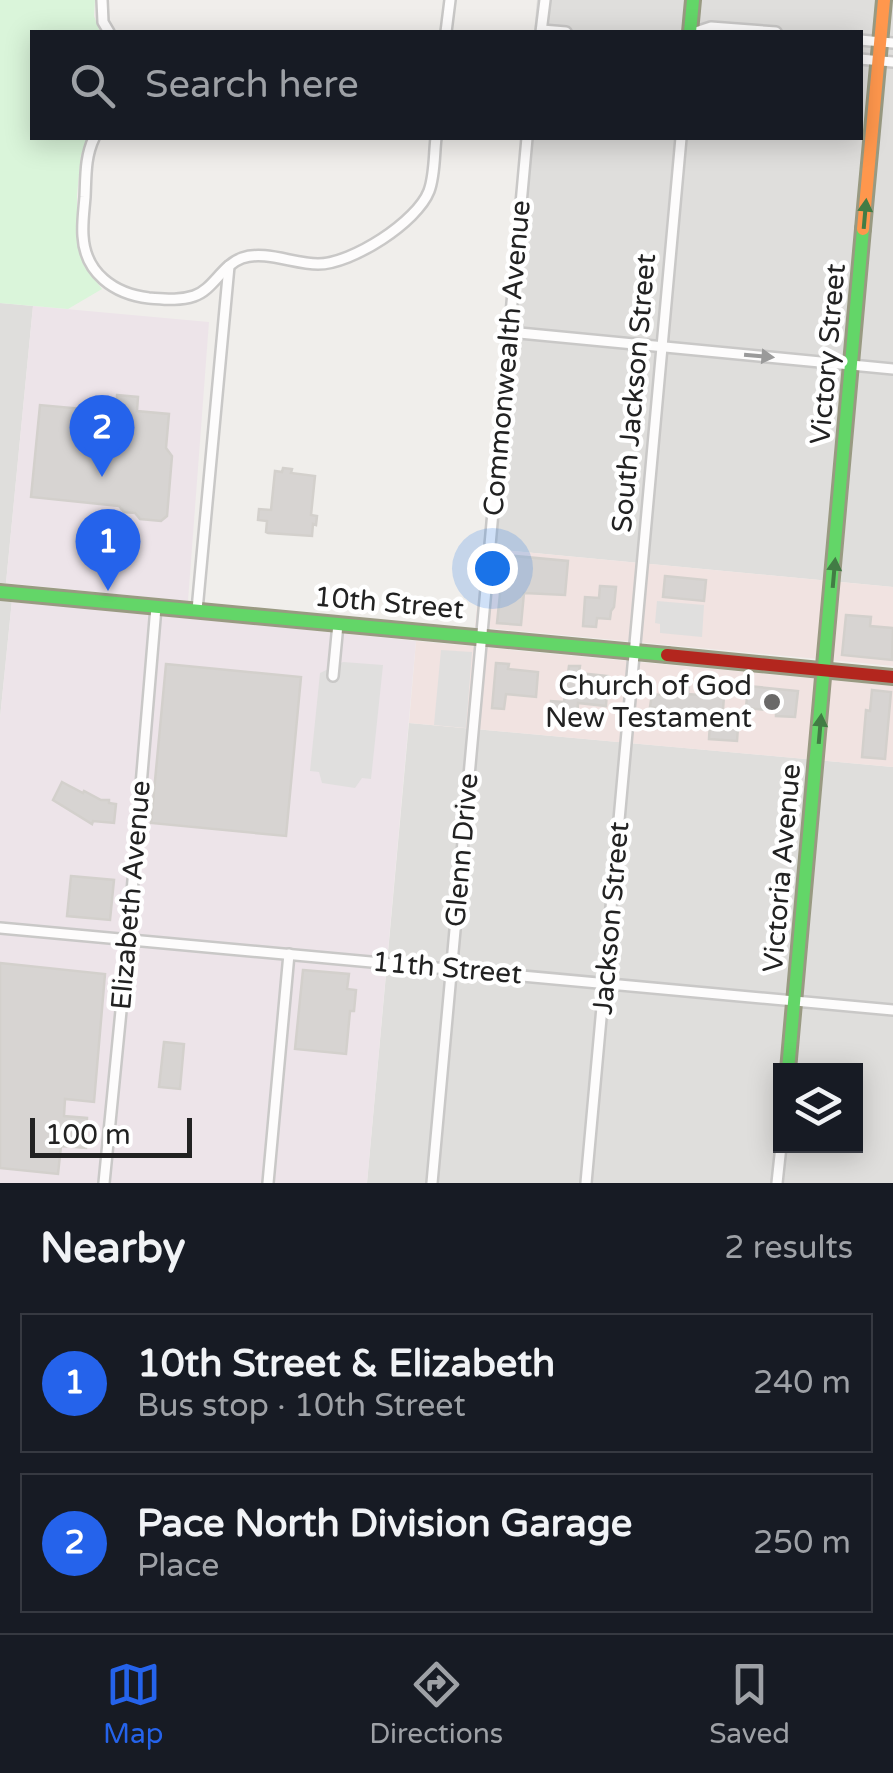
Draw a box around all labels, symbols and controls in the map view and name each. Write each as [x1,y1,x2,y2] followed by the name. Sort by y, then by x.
[30,30,863,140] search box
[65,58,120,113] icon: search
[145,62,359,108] text: Search here
[858,198,874,230] one-way arrow
[476,199,538,517] street label: Commonwealth Avenue
[605,252,663,534] street label: South Jackson Street
[803,262,853,446] street label: Victory Street
[744,349,776,365] one-way arrow
[70,394,134,477] pin: 2
[76,508,140,591] pin: 1
[467,543,518,594] your location
[826,557,842,588] one-way arrow
[313,580,466,627] street label: 10th Street
[545,669,752,735] place label: Church of God New Testament
[761,691,783,713] marker: Church of God New Testament
[812,713,828,745] one-way arrow
[756,762,808,974] street label: Victoria Avenue
[438,772,486,928] street label: Glenn Drive
[104,779,158,1011] street label: Elizabeth Avenue
[586,820,636,1016] street label: Jackson Street
[371,945,524,992] street label: 11th Street
[773,1063,863,1153] map controls
[773,1063,863,1153] button: layers
[30,1113,192,1158] scale bar
[45,1118,131,1152] text: 100 m
[40,1223,185,1274] text: Nearby
[724,1229,853,1267] text: 2 results
[137,1341,555,1387] text: 10th Street & Elizabeth
[64,1364,85,1402] text: 1
[753,1364,851,1402] text: 240 m
[137,1387,466,1425] text: Bus stop · 10th Street
[137,1501,632,1547] text: Pace North Division Garage
[64,1524,85,1562] text: 2
[753,1524,851,1562] text: 250 m
[137,1547,219,1585] text: Place
[103,1657,163,1751] tab: Map
[369,1657,503,1751] tab: Directions
[709,1657,790,1751] tab: Saved

